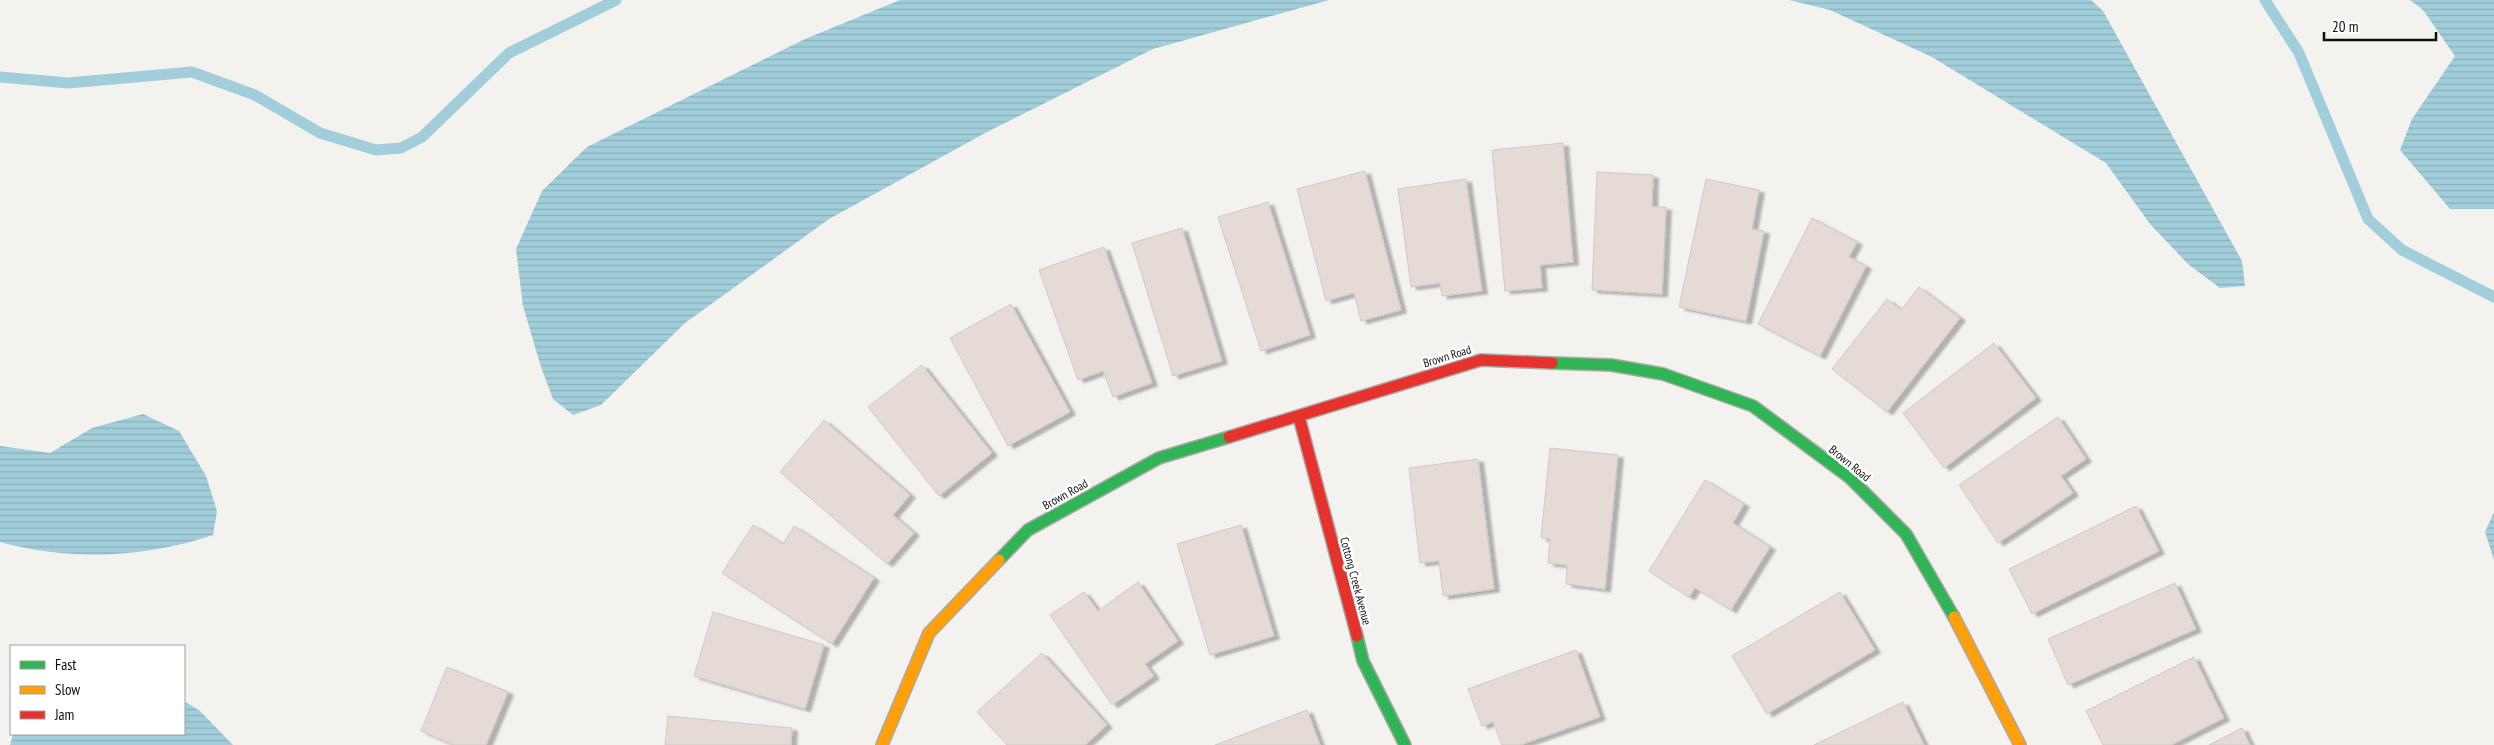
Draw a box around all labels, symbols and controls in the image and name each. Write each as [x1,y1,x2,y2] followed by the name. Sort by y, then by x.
[2324,10,2436,42] scale bar
[2332,17,2358,36] text: 20 m
[1421,342,1473,370] street label: Brown Road
[1826,442,1874,484] street label: Brown Road
[1040,475,1090,513] street label: Brown Road
[1337,535,1375,627] street label: Cottong Creek Avenue
[10,645,185,735] legend
[55,655,76,674] text: Fast
[55,680,80,699] text: Slow
[54,705,74,724] text: Jam

